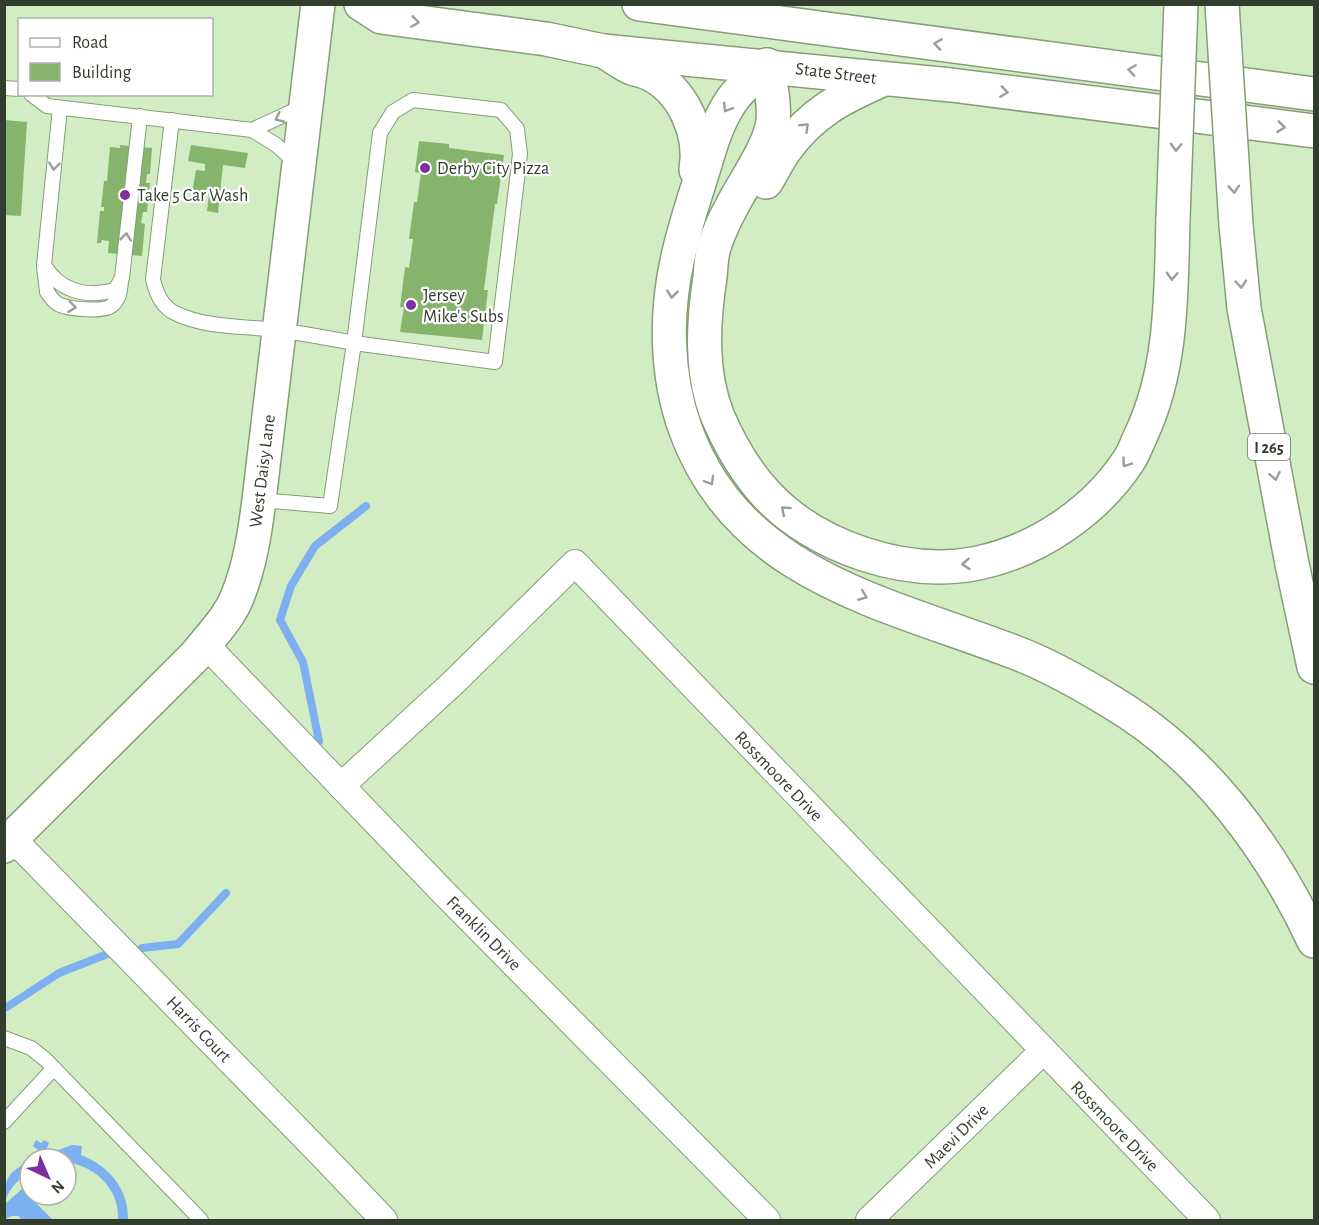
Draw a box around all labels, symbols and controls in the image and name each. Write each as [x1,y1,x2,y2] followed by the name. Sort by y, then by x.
[411,15,420,28] one-way arrow
[18,18,213,96] legend
[72,34,108,52] text: Road
[934,38,943,51] one-way arrow
[794,60,878,88] street label: State Street
[72,64,132,82] text: Building
[1127,64,1136,76] one-way arrow
[1000,85,1009,97] one-way arrow
[723,102,735,112] one-way arrow
[275,111,286,123] one-way arrow
[1277,120,1286,132] one-way arrow
[799,123,809,134] one-way arrow
[1169,142,1182,151] one-way arrow
[437,160,549,178] place label: Derby City Pizza
[48,161,61,170] one-way arrow
[418,161,432,175] marker: Derby City Pizza
[1227,184,1240,193] one-way arrow
[137,187,248,205] place label: Take 5 Car Wash
[118,188,132,202] marker: Take 5 Car Wash
[120,232,132,241] one-way arrow
[1165,272,1178,281] one-way arrow
[1235,279,1248,288] one-way arrow
[423,287,504,326] place label: Jersey Mike's Subs
[666,289,679,298] one-way arrow
[404,298,418,312] marker: Jersey Mike's Subs
[67,300,77,312] one-way arrow
[247,414,279,529] street label: West Daisy Lane
[1248,434,1290,460] road number: I 265
[1122,457,1133,468] one-way arrow
[1268,470,1281,480] one-way arrow
[703,475,714,485] one-way arrow
[781,506,792,517] one-way arrow
[961,557,970,570] one-way arrow
[856,589,867,601] one-way arrow
[731,728,826,825] street label: Rossmoore Drive
[443,893,524,974] street label: Franklin Drive
[163,993,234,1066] street label: Harris Court
[1067,1078,1162,1175] street label: Rossmoore Drive
[921,1101,992,1172] street label: Maevi Drive
[18,1147,78,1207] north arrow
[48,1177,67,1197] text: N

